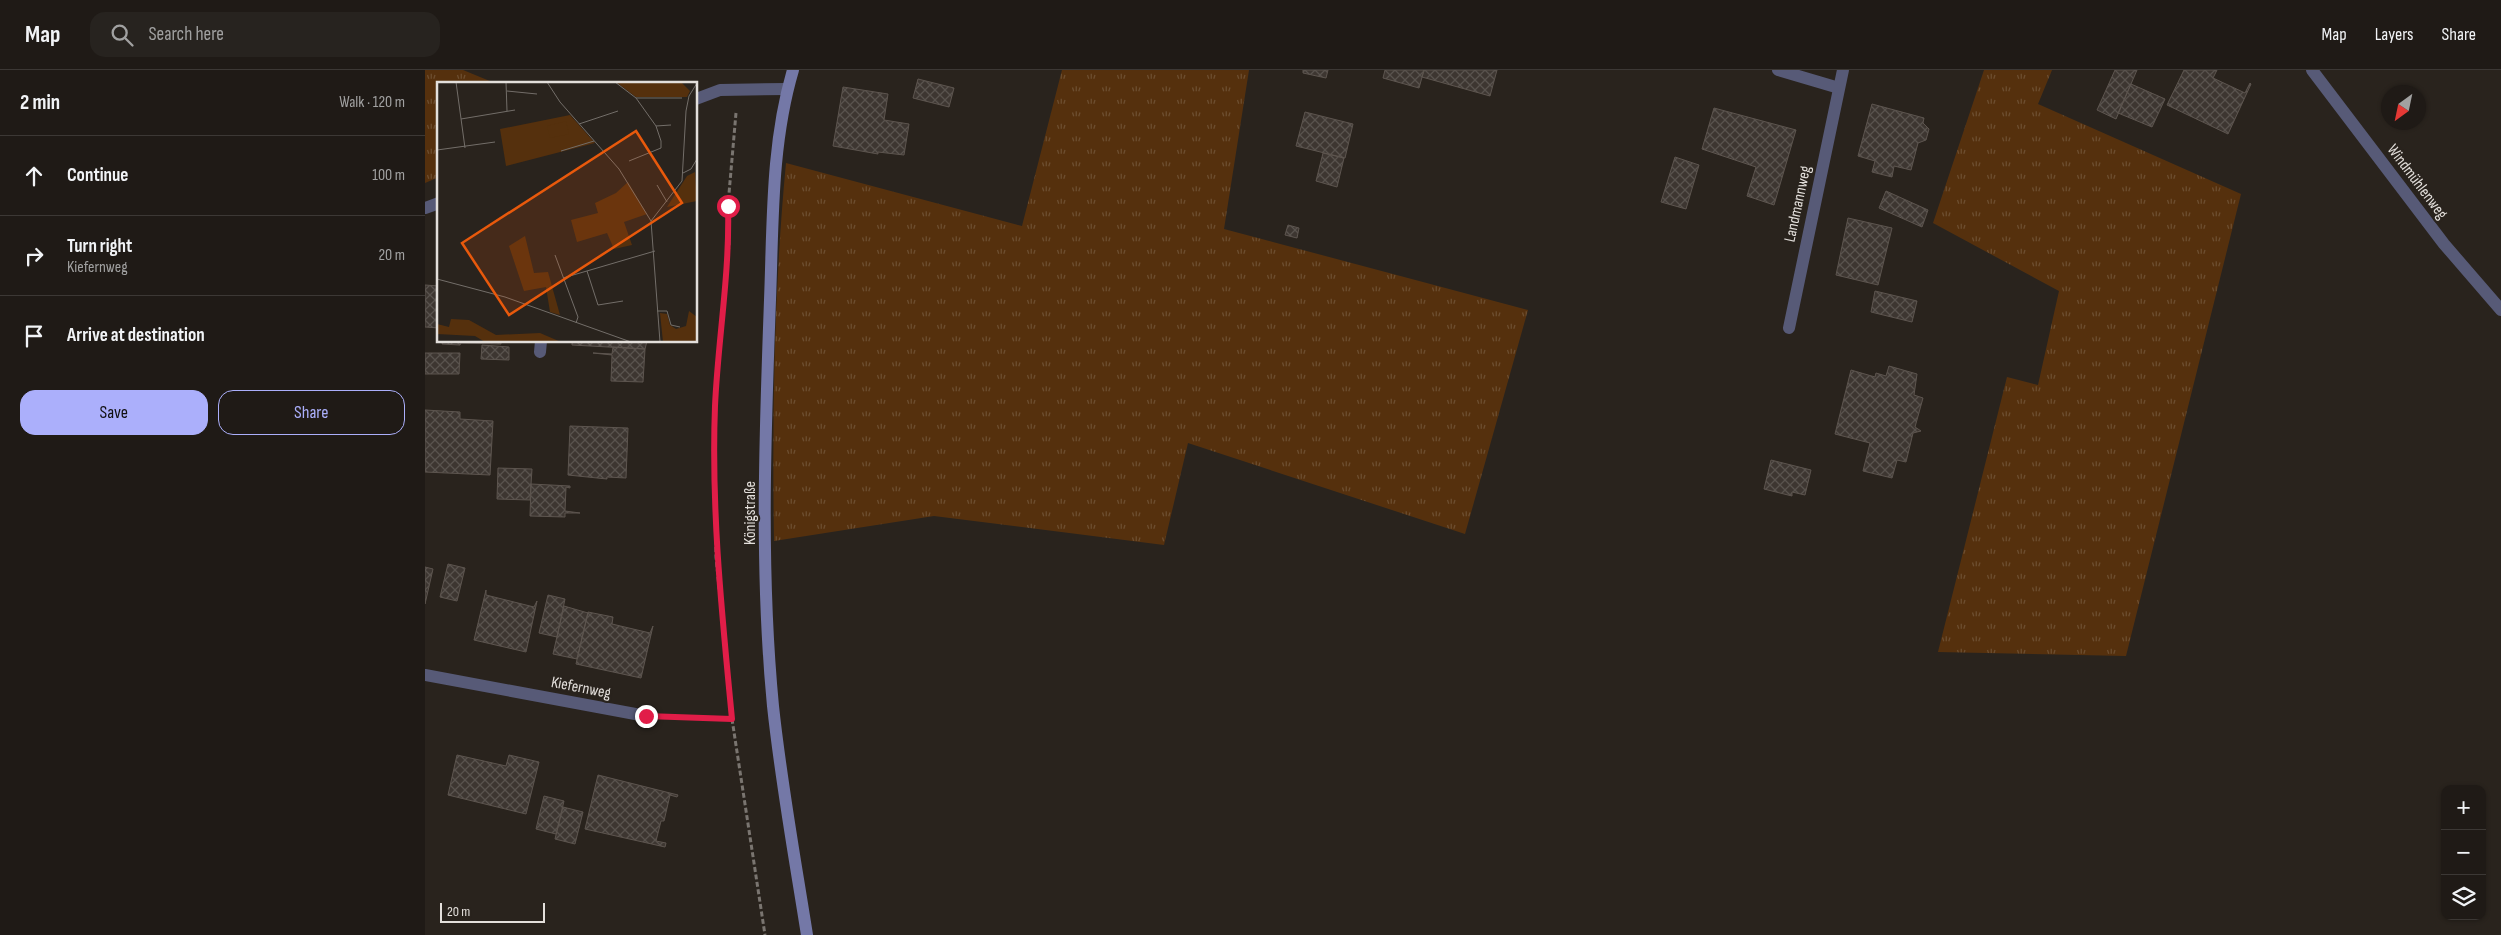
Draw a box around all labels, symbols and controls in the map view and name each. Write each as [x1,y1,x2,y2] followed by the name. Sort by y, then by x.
[90,12,440,57] search box
[25,20,60,49] text: Map
[108,21,136,49] icon: search
[148,23,224,46] text: Search here
[2322,24,2347,45] text: Map
[2375,24,2414,45] text: Layers
[2442,24,2476,45] text: Share
[437,82,697,342] inset map
[2381,85,2426,130] north arrow
[20,90,60,115] text: 2 min
[339,93,405,112] text: Walk · 120 m
[2383,141,2451,223] street label: Windmühlenweg
[20,162,48,190] icon: ahead
[67,164,128,187] text: Continue
[1781,164,1815,244] street label: Landmannweg
[372,166,405,185] text: 100 m
[717,195,740,218] route start
[67,235,132,258] text: Turn right
[20,242,48,270] icon: right
[378,246,405,265] text: 20 m
[67,258,128,277] text: Kiefernweg
[20,322,48,350] icon: arrive
[67,324,205,347] text: Arrive at destination
[20,390,208,435] button: Save
[218,390,405,435] button: Share
[741,481,760,545] street label: Königstraße
[549,673,613,703] street label: Kiefernweg
[635,705,658,728] route end
[2441,785,2486,920] map controls
[2441,785,2486,830] button: +
[2441,830,2486,875] button: −
[2441,875,2486,920] button: layers
[440,900,545,923] scale bar
[447,903,470,920] text: 20 m

